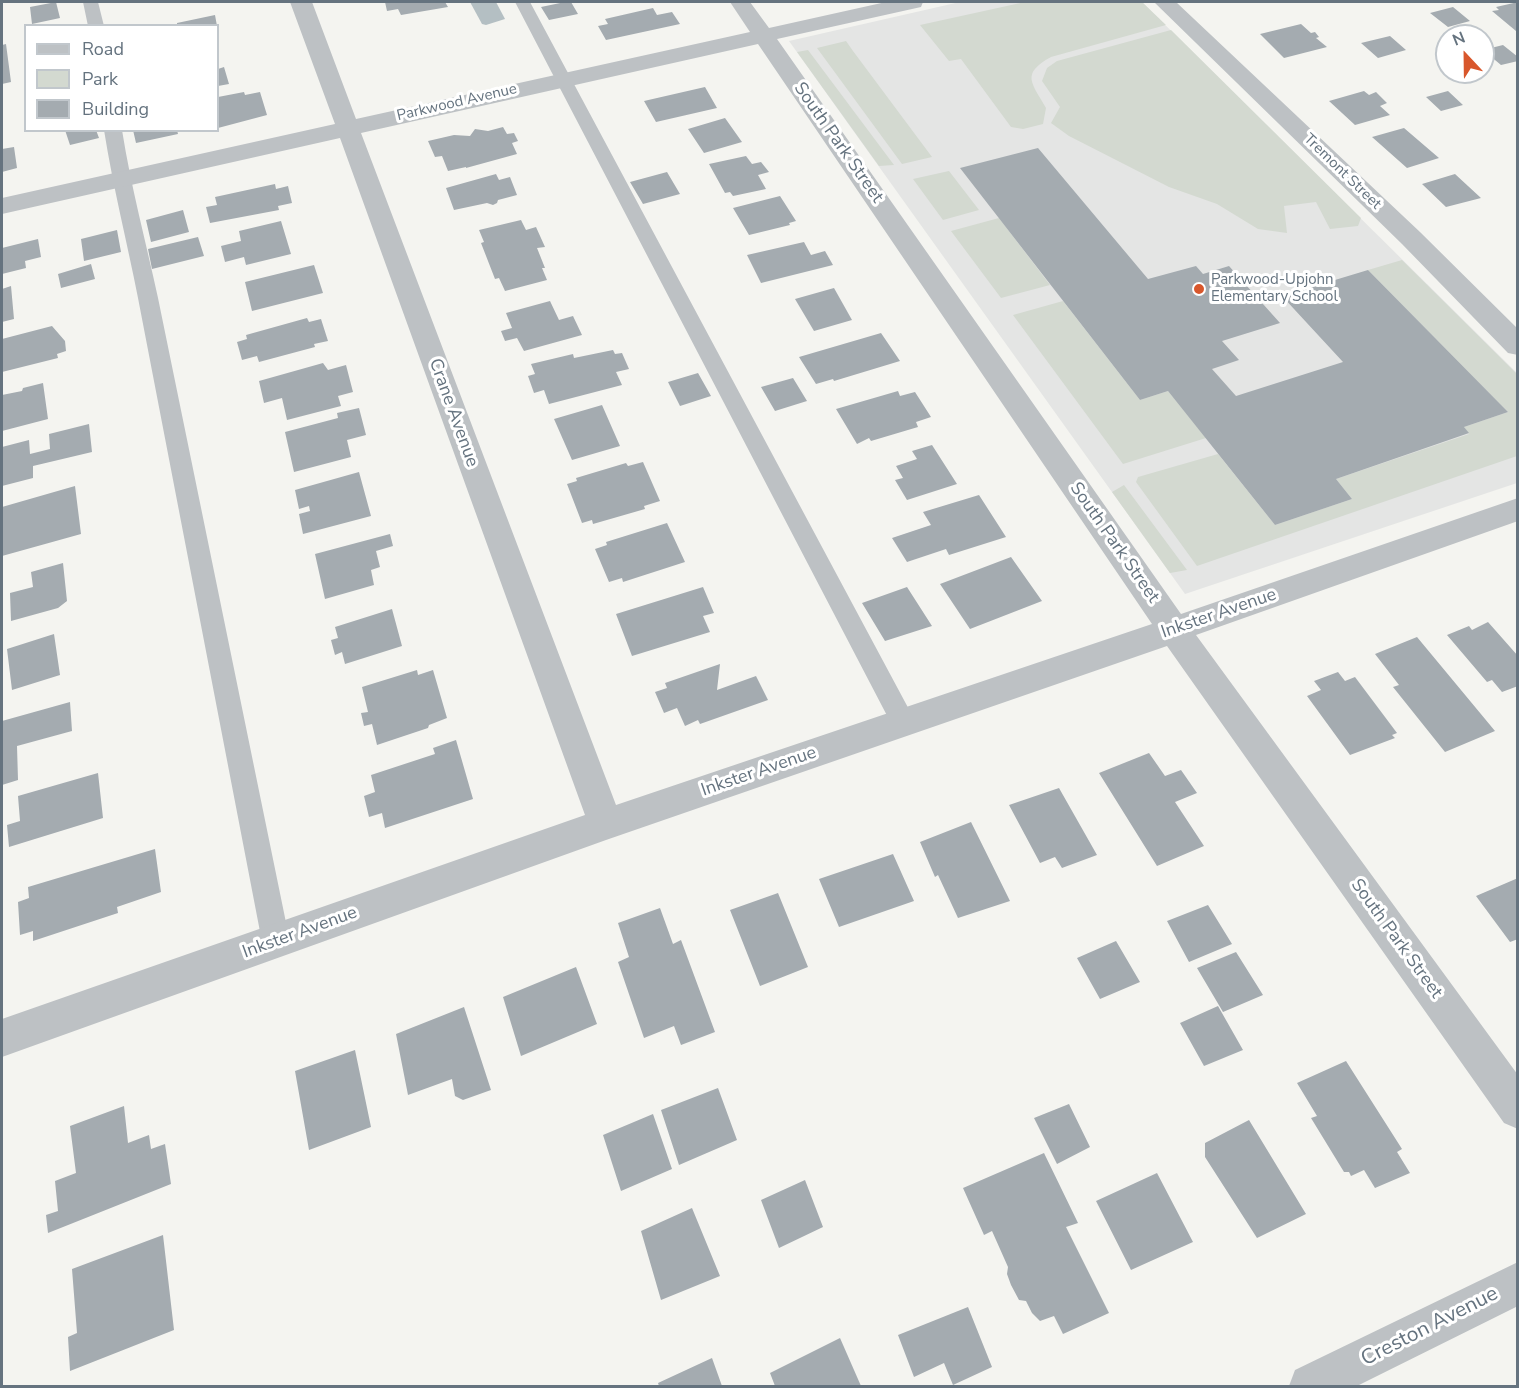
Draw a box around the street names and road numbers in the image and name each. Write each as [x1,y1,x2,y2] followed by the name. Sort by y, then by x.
[788,79,888,207] street label: South Park Street
[395,80,519,126] street label: Parkwood Avenue
[1299,130,1385,214] street label: Tremont Street
[423,356,483,470] street label: Crane Avenue
[1064,479,1164,607] street label: South Park Street
[1159,584,1279,644] street label: Inkster Avenue
[699,742,819,802] street label: Inkster Avenue
[1346,875,1446,1003] street label: South Park Street
[240,902,360,964] street label: Inkster Avenue
[1357,1282,1503,1372] street label: Creston Avenue

